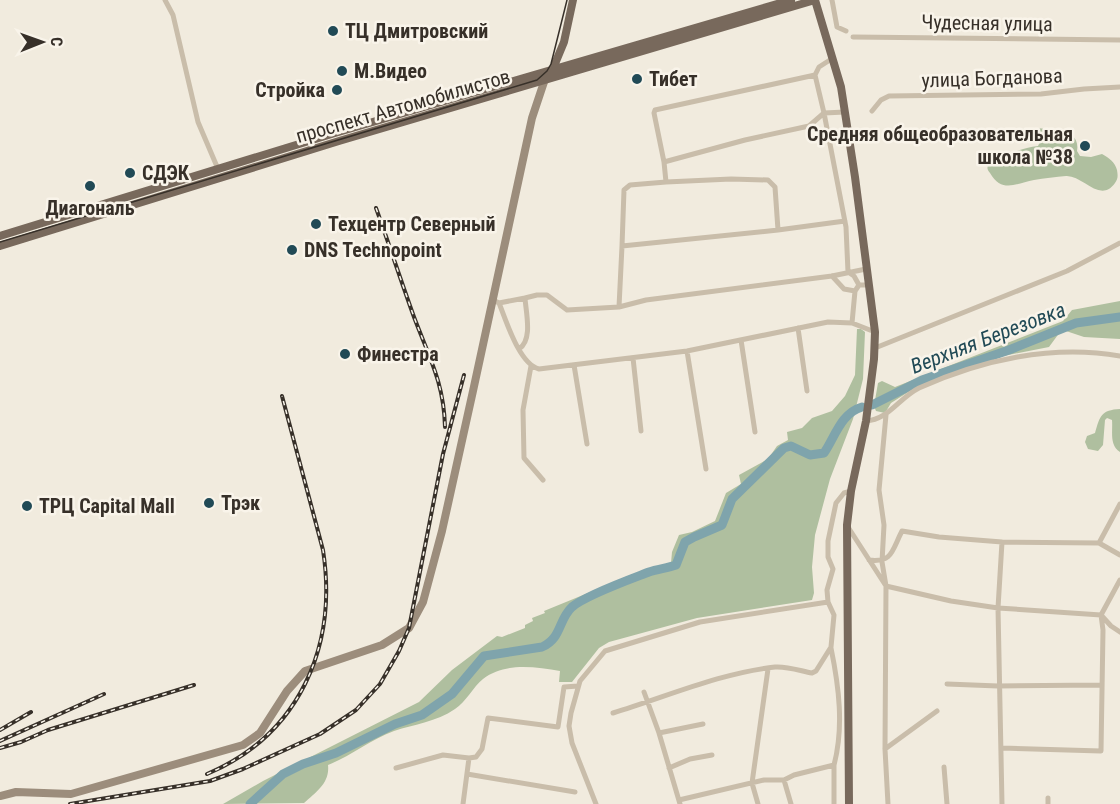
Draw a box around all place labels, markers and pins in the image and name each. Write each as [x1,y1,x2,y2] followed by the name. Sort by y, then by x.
[345,19,488,43] place label: ТЦ Дмитровский
[326,24,340,38] marker: ТЦ Дмитровский
[354,59,427,83] place label: М.Видео
[335,64,349,78] marker: М.Видео
[649,67,698,91] place label: Тибет
[630,72,644,86] marker: Тибет
[255,78,325,102] place label: Стройка
[330,83,344,97] marker: Стройка
[807,122,1073,169] place label: Средняя общеобразовательная школа №38
[1078,139,1092,153] marker: Средняя общеобразовательная школа №38
[142,161,190,185] place label: СДЭК
[123,166,137,180] marker: СДЭК
[83,179,97,193] marker: Диагональ
[46,196,135,220] place label: Диагональ
[328,212,496,236] place label: Техцентр Северный
[309,217,323,231] marker: Техцентр Северный
[304,238,442,262] place label: DNS Technopoint
[285,243,299,257] marker: DNS Technopoint
[357,342,439,366] place label: Финестра
[338,347,352,361] marker: Финестра
[221,491,260,515] place label: Трэк
[39,494,175,518] place label: ТРЦ Capital Mall
[202,496,216,510] marker: Трэк
[20,499,34,513] marker: ТРЦ Capital Mall

